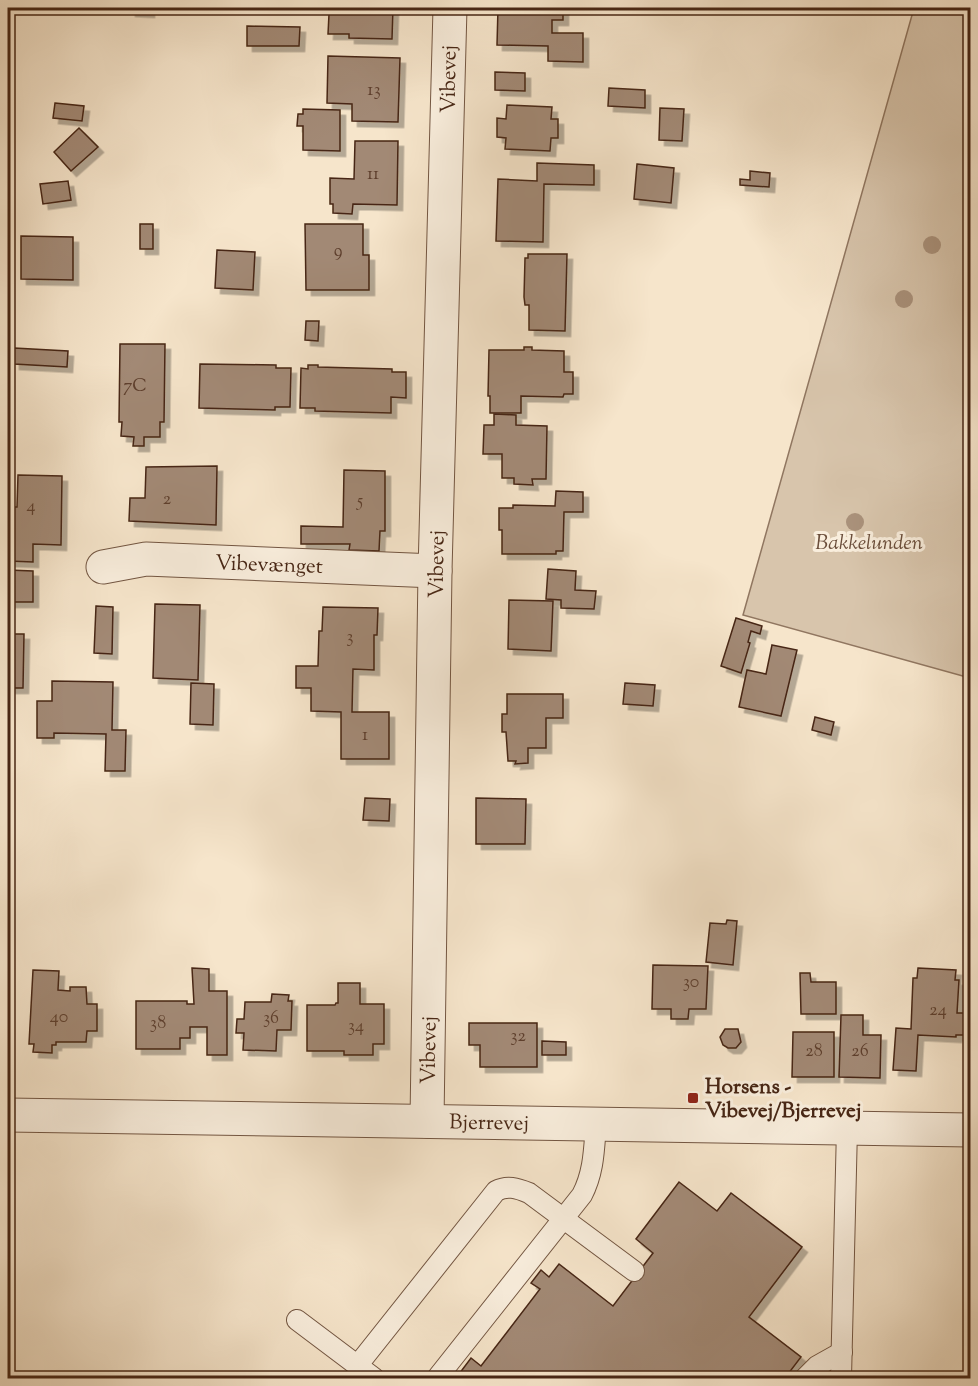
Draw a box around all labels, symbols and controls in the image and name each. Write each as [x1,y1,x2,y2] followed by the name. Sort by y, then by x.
[434,45,466,113] street label: Vibevej
[367,78,381,104] house number: 13
[367,162,379,188] house number: 11
[334,239,343,265] house number: 9
[123,374,147,400] house number: 7C
[163,487,172,513] house number: 2
[356,489,363,515] house number: 5
[26,494,36,520] house number: 4
[815,529,923,559] park label: Bakkelunden
[422,530,454,598] street label: Vibevej
[215,549,323,583] street label: Vibevænget
[346,625,354,651] house number: 3
[362,723,368,749] house number: 1
[683,970,699,996] house number: 30
[929,998,947,1024] house number: 24
[50,1005,68,1031] house number: 40
[263,1006,279,1032] house number: 36
[150,1011,166,1037] house number: 38
[348,1014,364,1040] house number: 34
[414,1016,446,1084] street label: Vibevej
[510,1024,526,1050] house number: 32
[805,1039,823,1065] house number: 28
[851,1039,869,1065] house number: 26
[705,1073,861,1127] place label: Horsens - Vibevej/Bjerrevej
[686,1091,700,1105] marker: Horsens - Vibevej/Bjerrevej
[449,1108,529,1140] street label: Bjerrevej

